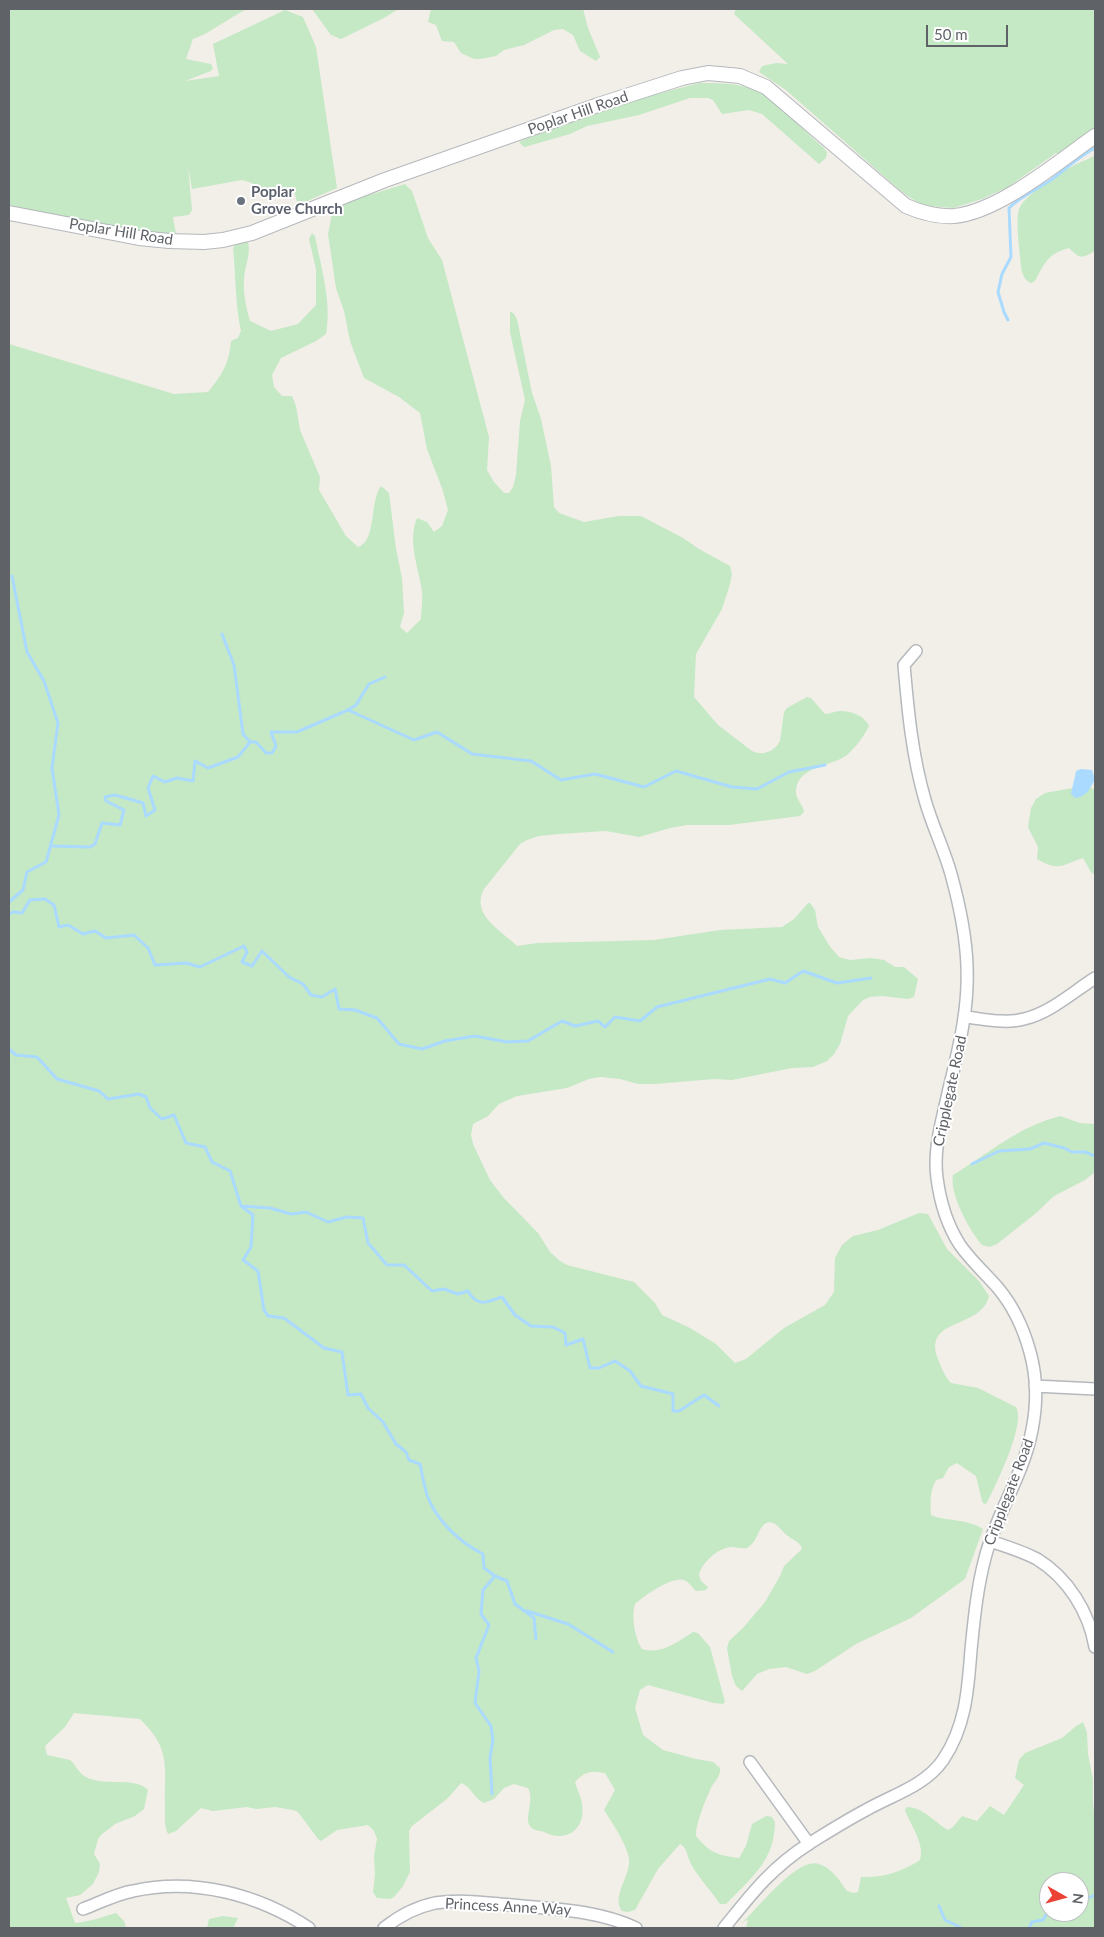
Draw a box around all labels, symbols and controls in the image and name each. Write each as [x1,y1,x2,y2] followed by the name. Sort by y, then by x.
[929,15,1012,47] scale bar
[934,25,968,43] text: 50 m
[525,87,631,139] street label: Poplar Hill Road
[251,183,343,218] place label: Poplar Grove Church
[235,195,247,207] marker: Poplar Grove Church
[68,215,174,249] street label: Poplar Hill Road
[929,1034,971,1148] street label: Cripplegate Road
[980,1436,1038,1548] street label: Cripplegate Road
[1039,1872,1089,1922] north arrow
[1069,1892,1087,1905] text: N
[444,1895,572,1919] street label: Princess Anne Way

